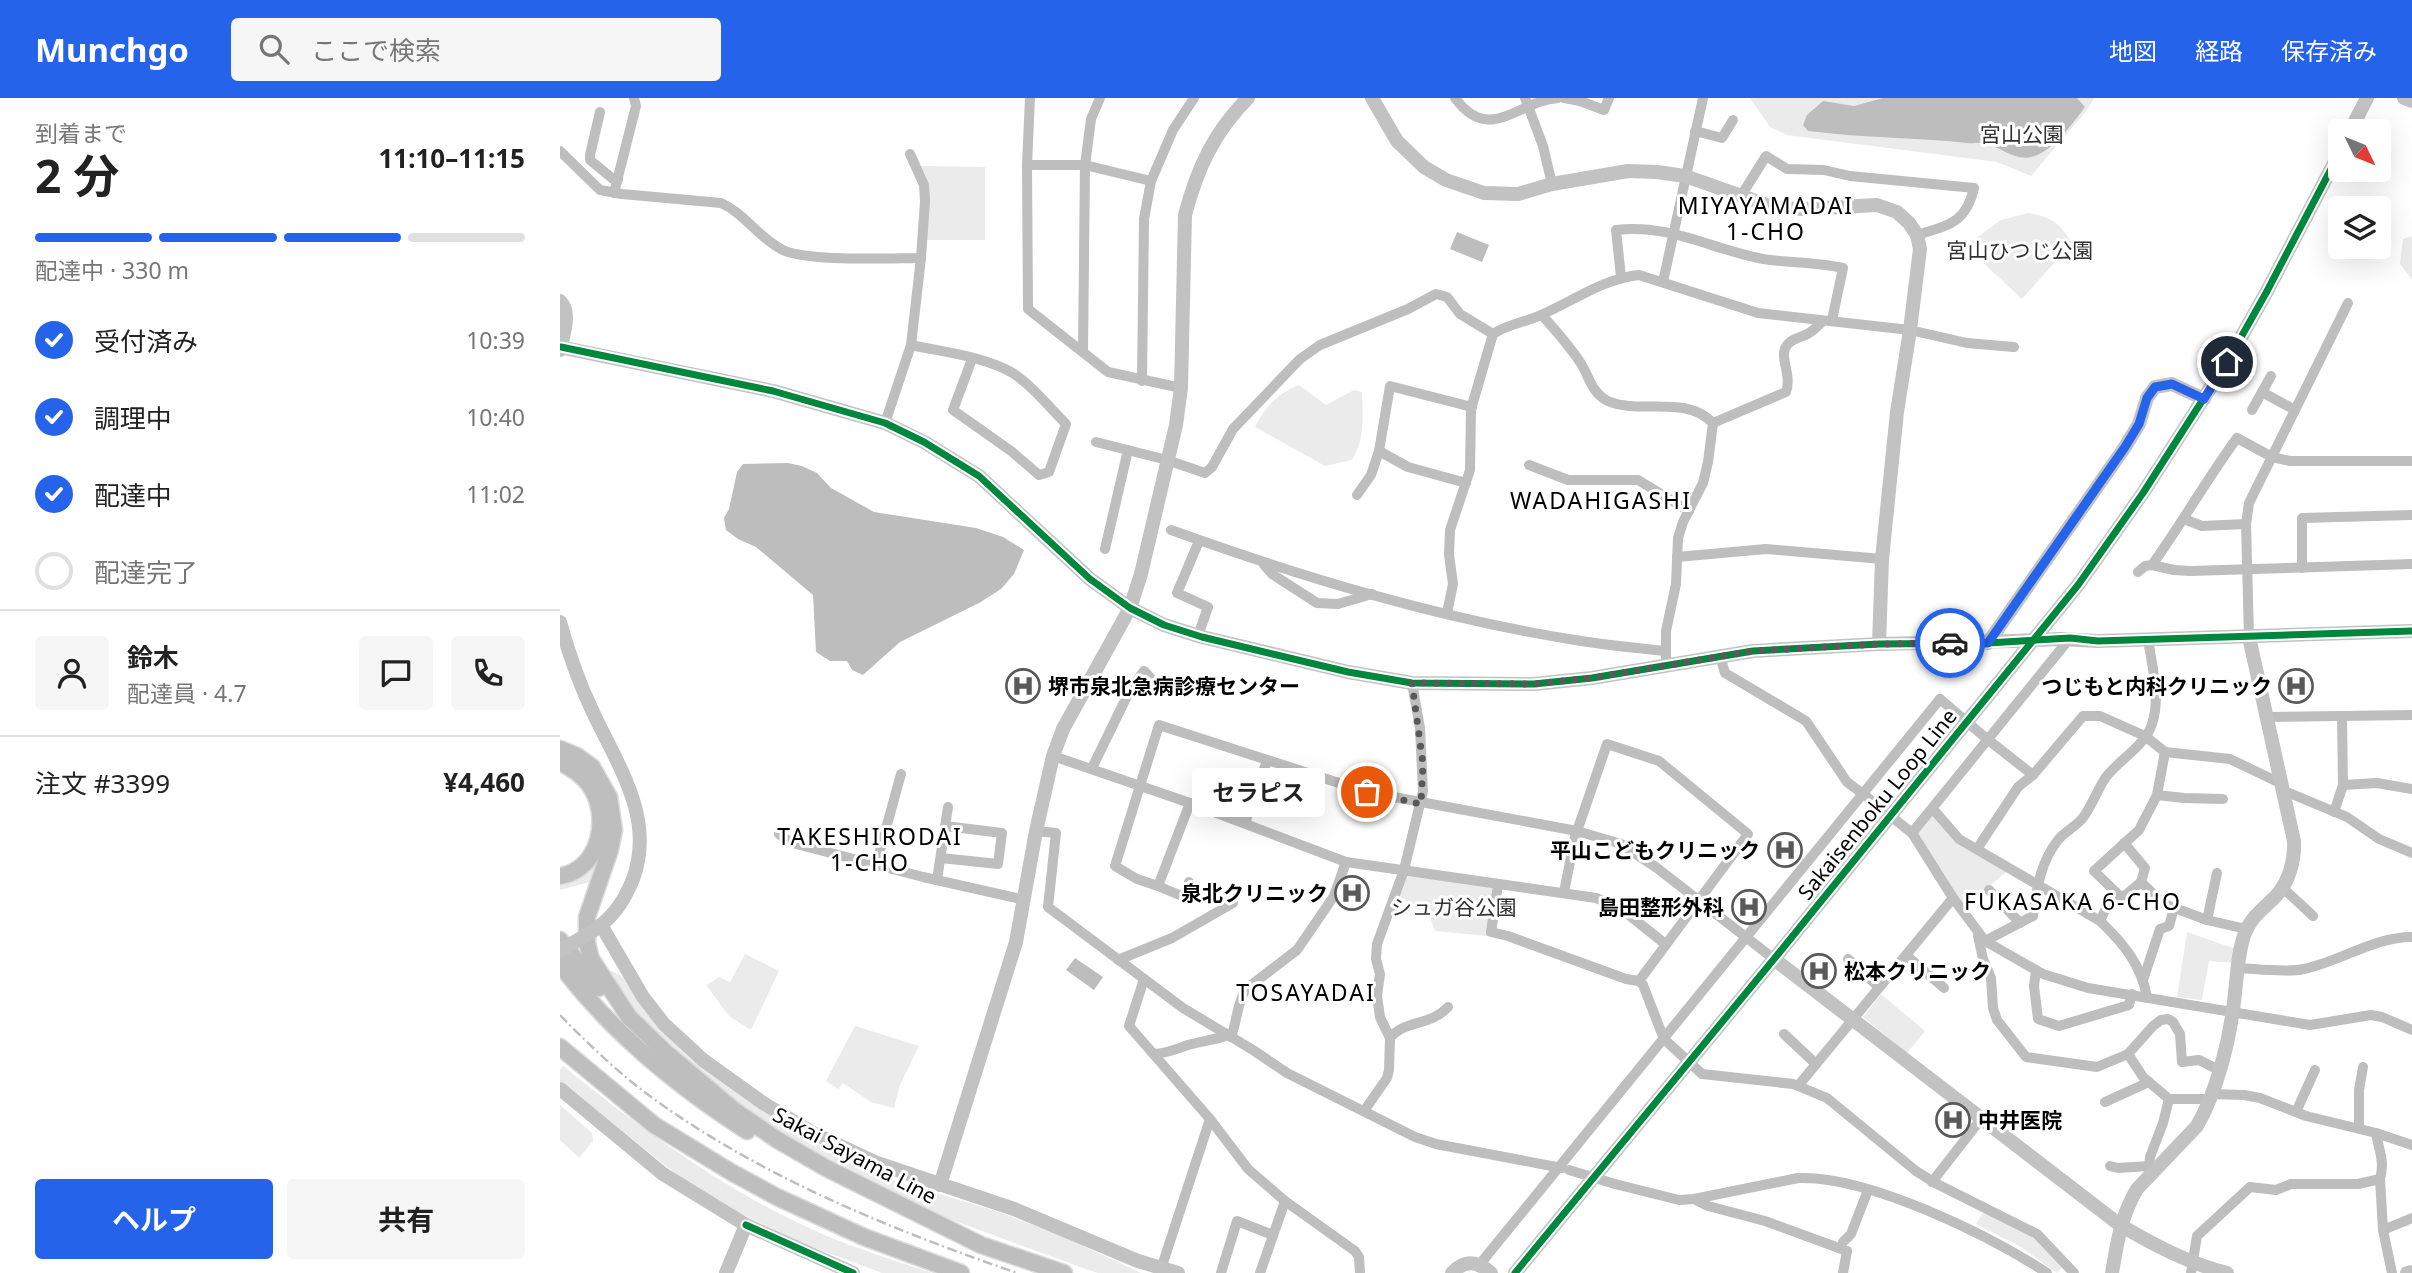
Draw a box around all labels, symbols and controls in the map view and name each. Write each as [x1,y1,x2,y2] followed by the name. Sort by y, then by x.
[231,18,721,81] search box
[35,27,189,72] text: Munchgo
[255,30,293,68] icon: search
[311,32,441,68] text: ここで検索
[2109,34,2157,67] text: 地図
[2195,34,2243,67] text: 経路
[2281,34,2377,67] text: 保存済み
[35,117,127,149] text: 到着まで
[2328,119,2390,182] north arrow
[2328,119,2391,259] map controls
[1980,120,2064,148] park label: 宮山公園
[378,140,525,176] text: 11:10–11:15
[35,144,119,206] text: 2 分
[1678,189,1854,247] district label: MIYAYAMADAI 1-CHO
[2328,196,2391,259] button: layers
[1947,236,2094,264] park label: 宮山ひつじ公園
[35,254,189,286] text: 配達中 · 330 m
[35,321,73,359] icon: check
[94,323,198,359] text: 受付済み
[466,324,525,356] text: 10:39
[2197,332,2257,392] pin
[2208,343,2246,381] icon: home
[35,398,73,436] icon: check
[94,400,172,436] text: 調理中
[466,401,525,433] text: 10:40
[35,475,73,513] icon: check
[94,477,172,513] text: 配達中
[466,478,525,510] text: 11:02
[1510,484,1692,516] district label: WADAHIGASHI
[94,554,198,590] text: 配達完了
[1915,608,1985,678] courier
[1931,624,1969,662] icon: car
[35,636,109,710] button: person
[359,636,433,710] button: chat
[451,636,525,710] button: phone
[127,639,179,675] text: 鈴木
[1004,667,1042,705] hospital icon: 堺市泉北急病診療センター
[2277,667,2315,705] hospital icon: つじもと内科クリニック
[1048,672,1300,700] place label: 堺市泉北急病診療センター
[2041,672,2272,700] place label: つじもと内科クリニック
[127,677,247,709] text: 配達員 · 4.7
[1791,703,1963,905] street label: Sakaisenboku Loop Line
[1337,762,1397,822] pin
[443,764,525,800] text: ¥4,460
[35,765,170,801] text: 注文 #3399
[1192,768,1325,816] callout: セラピス
[1348,773,1386,811] icon: bag
[1213,776,1305,808] text: セラピス
[777,820,963,878] district label: TAKESHIRODAI 1-CHO
[1766,831,1804,869] hospital icon: 平山こどもクリニック
[1550,836,1760,864] place label: 平山こどもクリニック
[1333,874,1371,912] hospital icon: 泉北クリニック
[1181,879,1328,907] place label: 泉北クリニック
[1964,885,2182,917] district label: FUKASAKA 6-CHO
[1730,888,1768,926] hospital icon: 島田整形外科
[1391,893,1517,921] park label: シュガ谷公園
[1598,893,1724,921] place label: 島田整形外科
[1800,952,1838,990] hospital icon: 松本クリニック
[1844,957,1991,985] place label: 松本クリニック
[1236,976,1376,1008] district label: TOSAYADAI
[768,1100,942,1210] street label: Sakai Sayama Line
[1934,1101,1972,1139] hospital icon: 中井医院
[1978,1106,2062,1134] place label: 中井医院
[35,1179,273,1259] button: ヘルプ
[287,1179,525,1259] button: 共有

